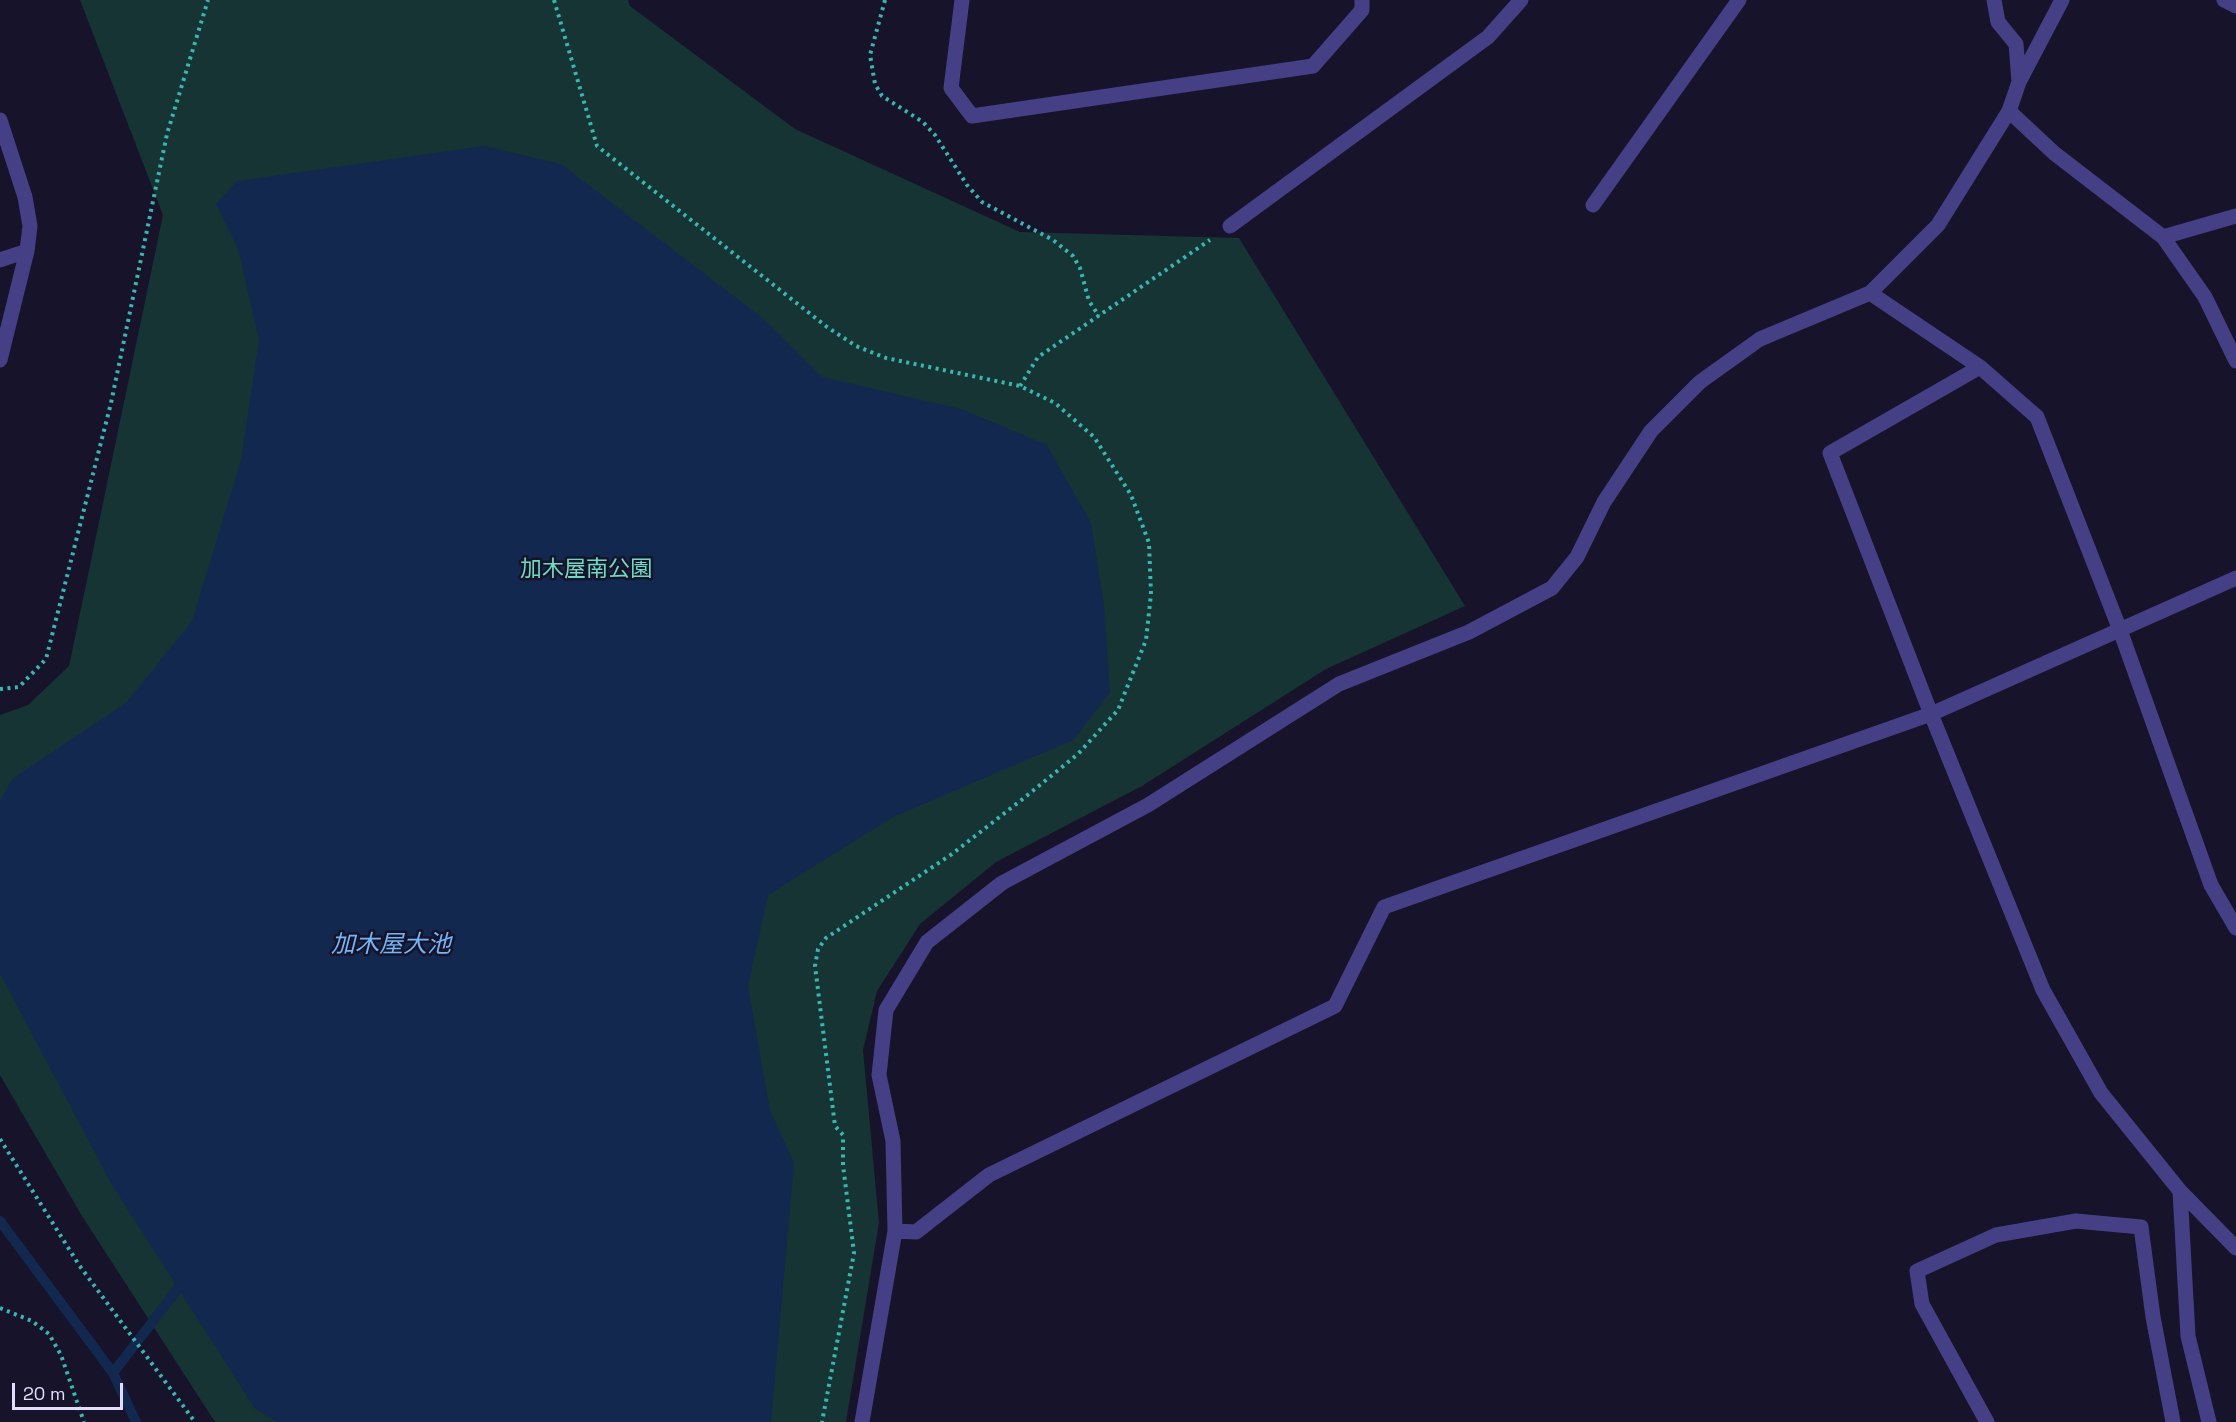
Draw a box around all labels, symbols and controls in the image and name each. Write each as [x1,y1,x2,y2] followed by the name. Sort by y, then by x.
[520,557,652,583] park label: 加木屋南公園
[331,931,451,959] water label: 加木屋大池
[15,1371,126,1409] scale bar
[23,1382,66,1405] text: 20 m

